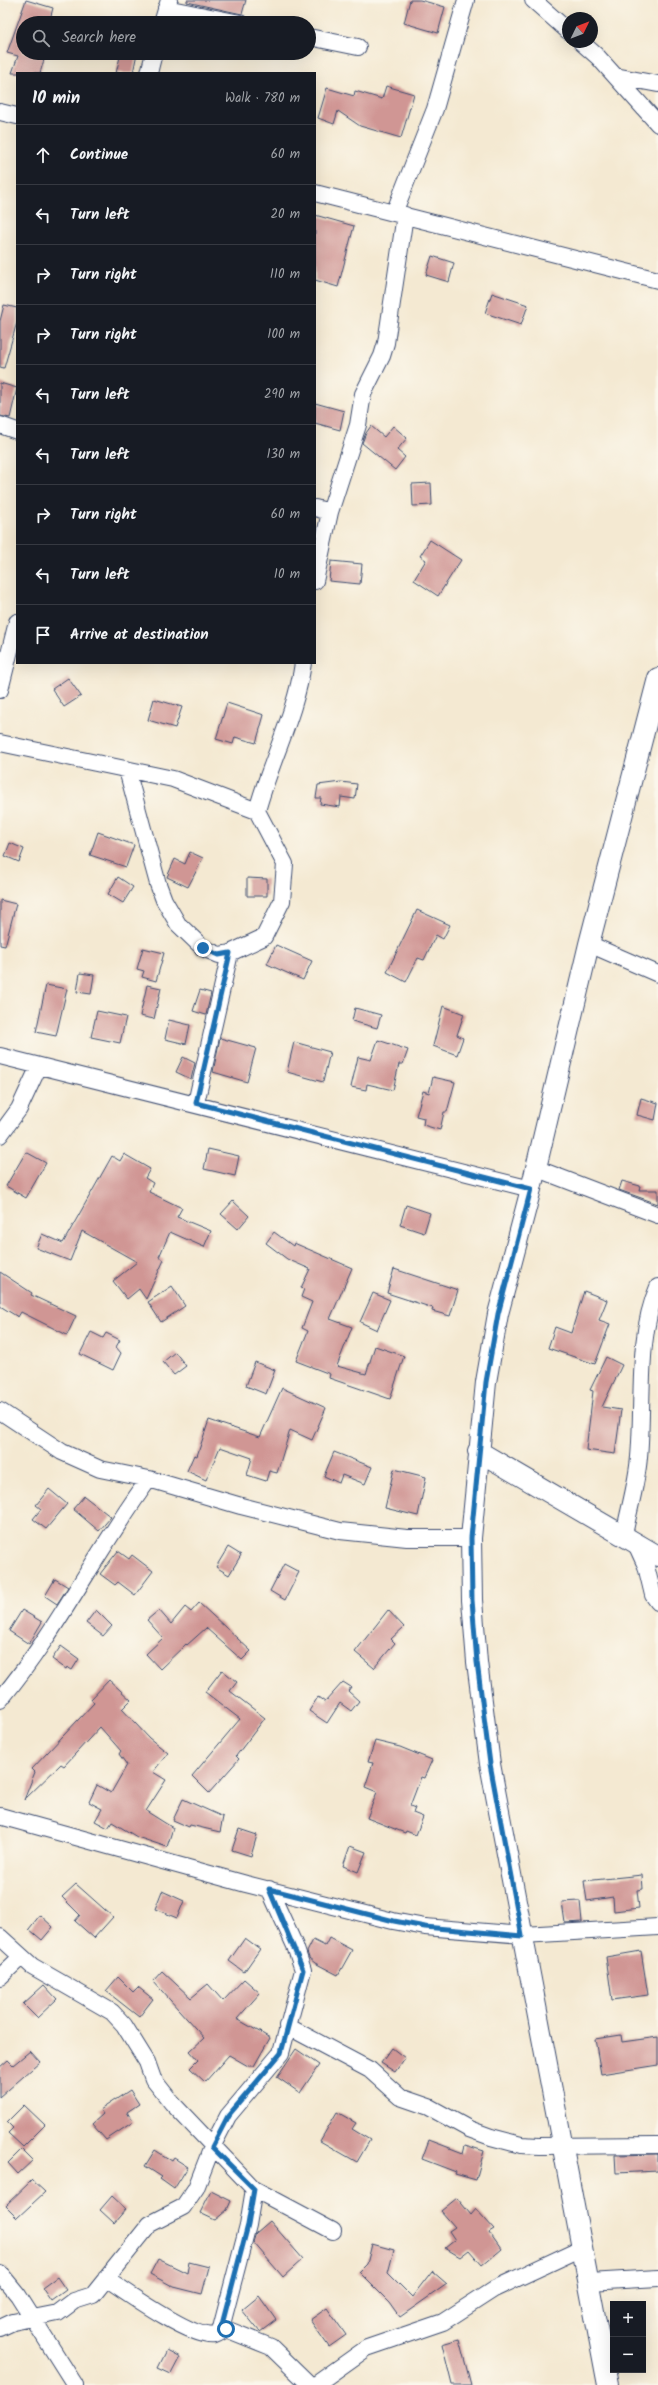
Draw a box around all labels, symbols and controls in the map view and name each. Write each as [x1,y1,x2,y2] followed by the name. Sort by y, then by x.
[562,12,598,48] north arrow
[16,16,316,60] search box
[62,26,136,50] text: Search here
[30,27,52,49] icon: search
[32,85,80,112] text: 10 min
[225,88,300,109] text: Walk · 780 m
[70,143,128,167] text: Continue
[32,144,54,166] icon: ahead
[271,144,300,165] text: 60 m
[70,203,130,227] text: Turn left
[32,204,54,226] icon: left
[270,204,300,225] text: 20 m
[70,263,137,287] text: Turn right
[32,264,54,286] icon: right
[270,264,300,285] text: 110 m
[70,323,137,347] text: Turn right
[32,324,54,346] icon: right
[267,324,300,345] text: 100 m
[70,383,130,407] text: Turn left
[32,384,54,406] icon: left
[264,384,300,405] text: 290 m
[70,443,130,467] text: Turn left
[32,444,54,466] icon: left
[266,444,300,465] text: 130 m
[70,503,137,527] text: Turn right
[32,504,54,526] icon: right
[271,504,300,525] text: 60 m
[70,563,130,587] text: Turn left
[32,564,54,586] icon: left
[274,564,300,585] text: 10 m
[70,623,209,647] text: Arrive at destination
[32,624,54,646] icon: arrive
[194,939,212,957] route end
[610,2301,646,2373] map controls
[610,2301,646,2337] button: +
[217,2320,235,2338] route start
[610,2337,646,2373] button: −

